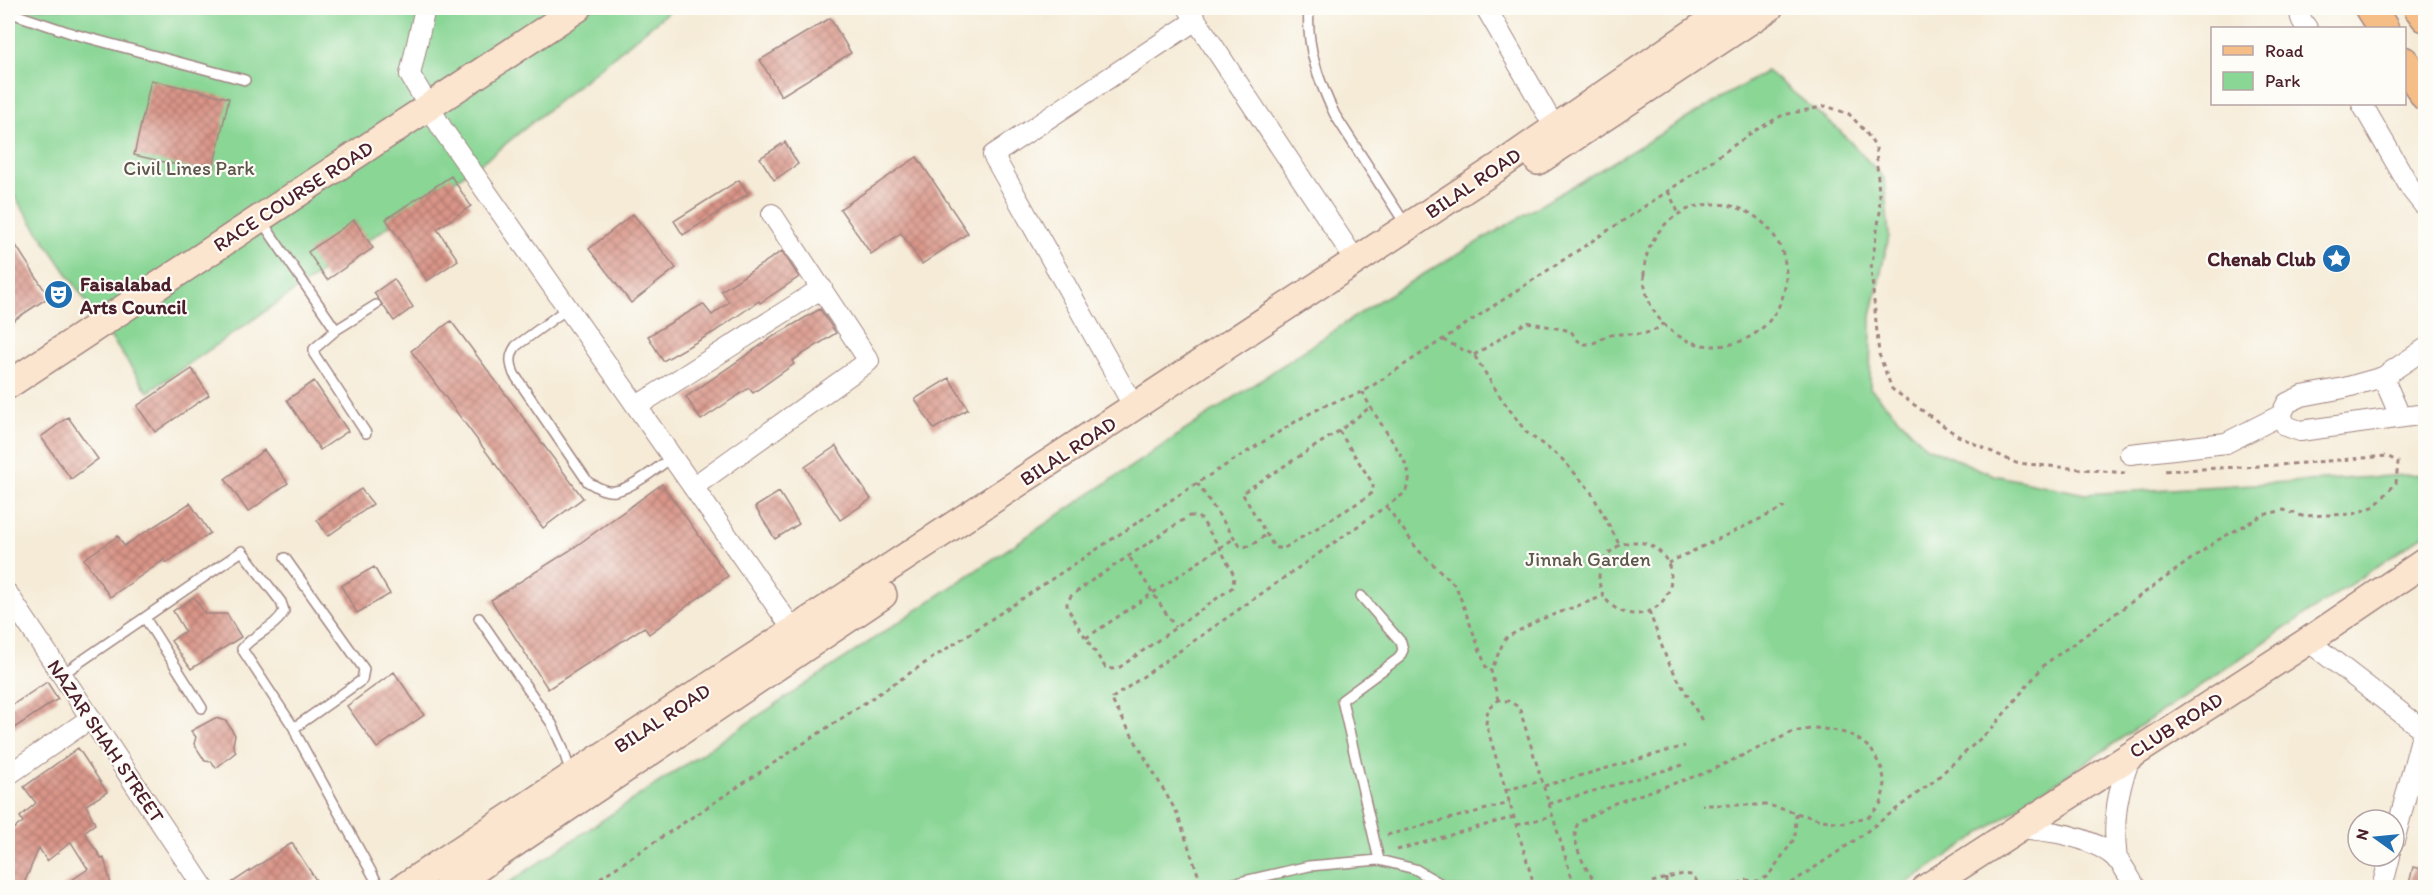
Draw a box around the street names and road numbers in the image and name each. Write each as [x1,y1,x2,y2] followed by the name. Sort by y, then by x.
[209,135,377,257] street label: RACE COURSE ROAD
[1421,142,1525,224] street label: BILAL ROAD
[1015,411,1121,491] street label: BILAL ROAD
[42,655,170,827] street label: NAZAR SHAH STREET
[609,678,715,758] street label: BILAL ROAD
[2125,687,2227,763] street label: CLUB ROAD

